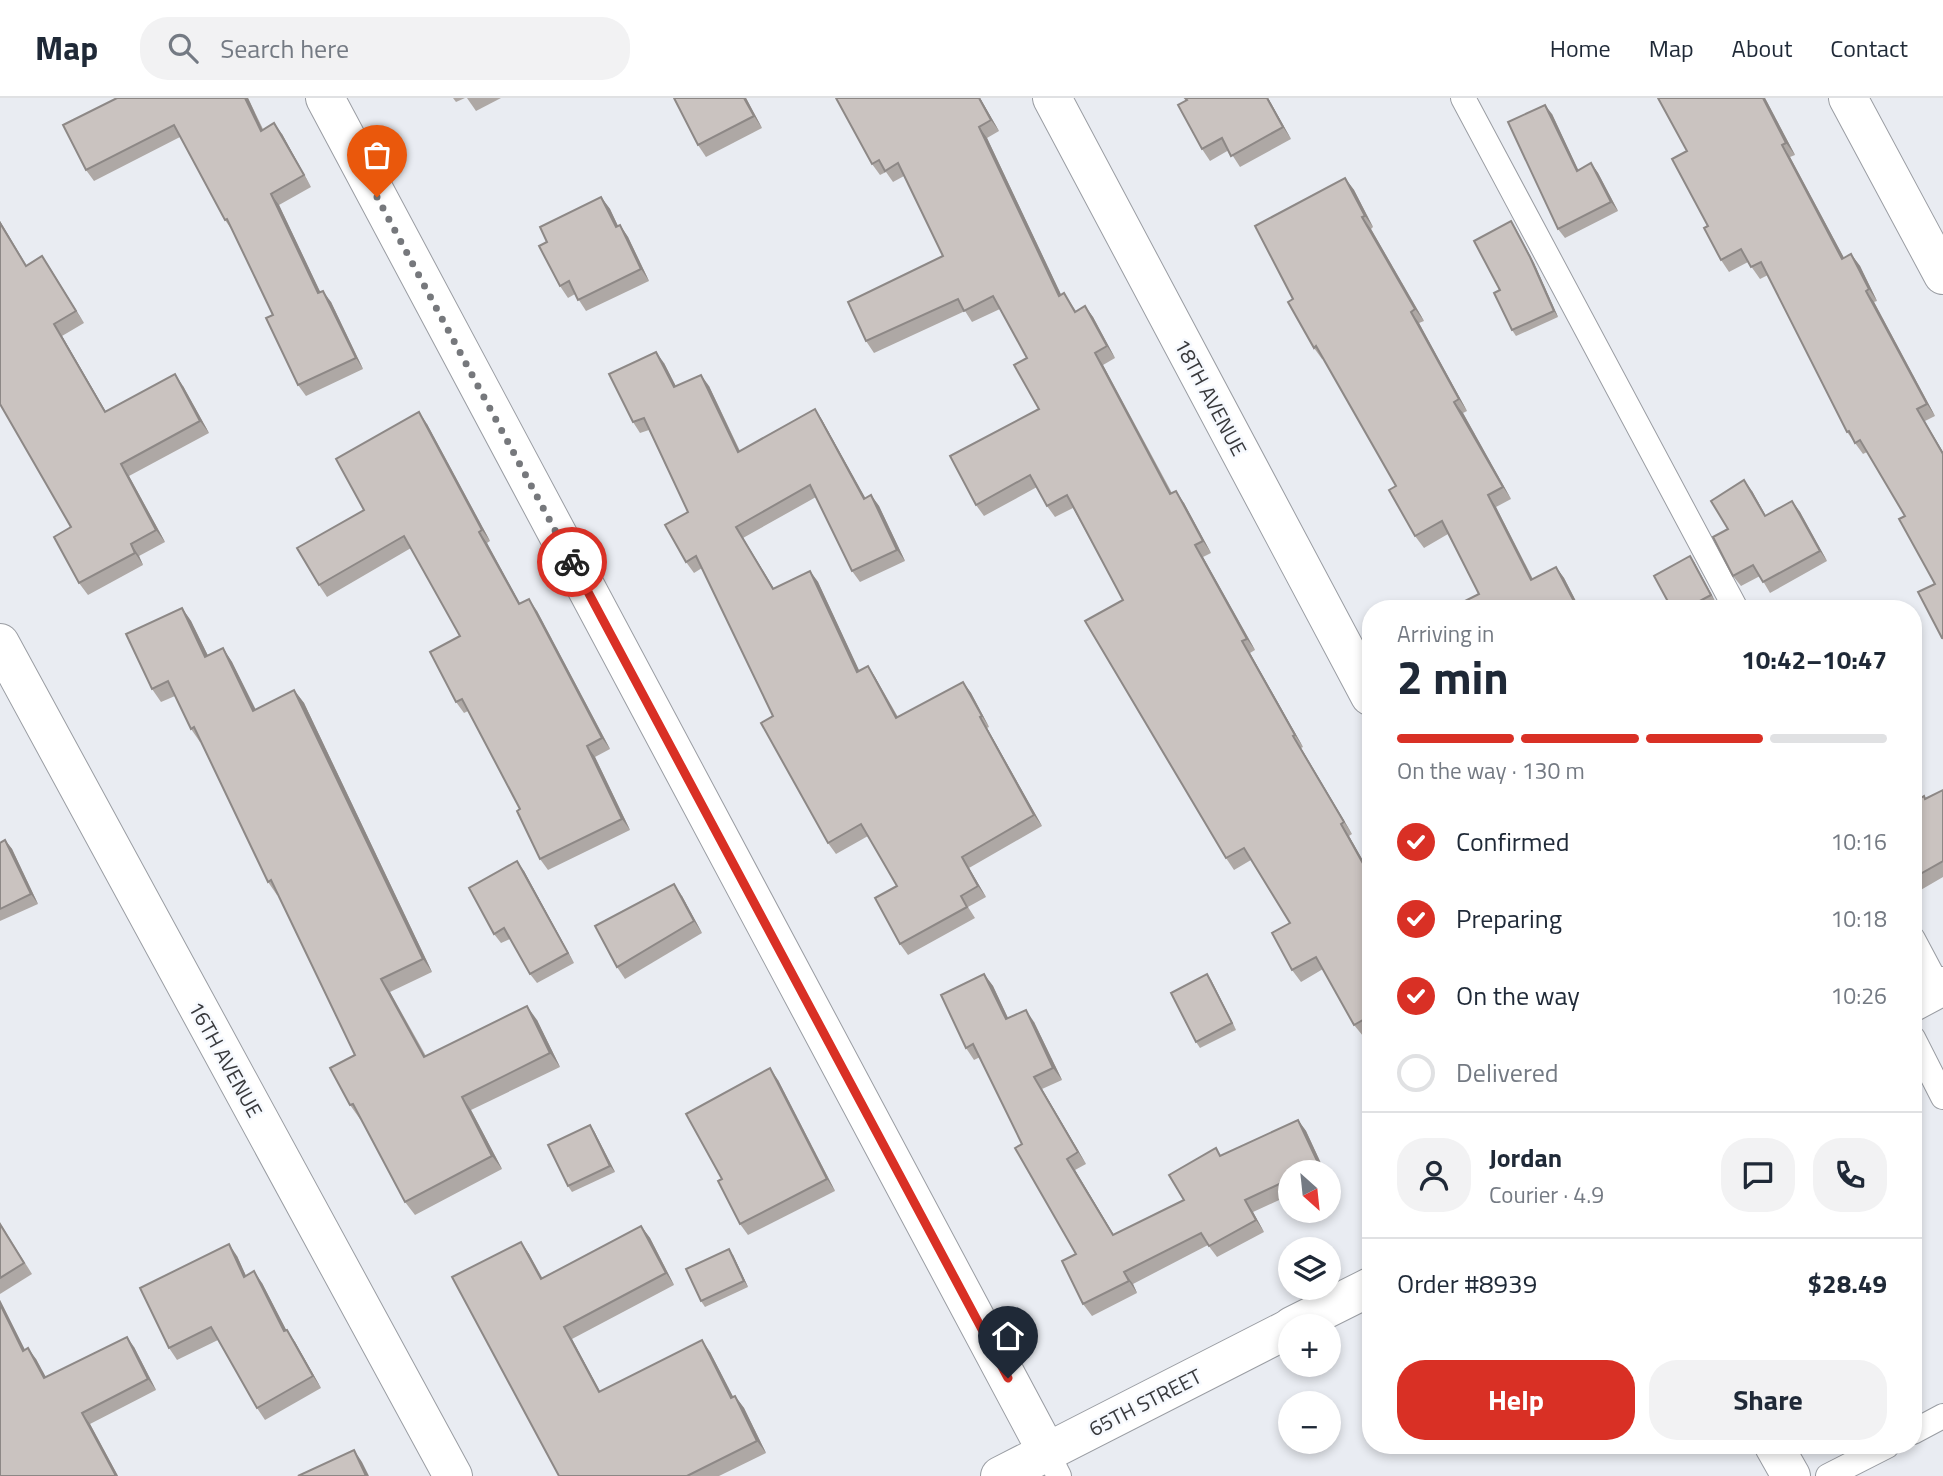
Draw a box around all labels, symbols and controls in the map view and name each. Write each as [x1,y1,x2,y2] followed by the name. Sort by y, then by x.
[140,17,630,80] search box
[35,23,98,73] text: Map
[164,29,202,67] icon: search
[220,29,349,68] text: Search here
[1550,30,1611,66] text: Home
[1649,30,1694,66] text: Map
[1732,30,1792,66] text: About
[1830,30,1908,66] text: Contact
[347,125,407,197] pin
[358,136,396,174] icon: bag
[1167,333,1255,461] street label: 18TH AVENUE
[537,527,607,597] courier
[553,543,591,581] icon: bike
[1397,616,1494,651] text: Arriving in
[1741,640,1887,679] text: 10:42–10:47
[1397,642,1509,712] text: 2 min
[1397,753,1585,788] text: On the way · 130 m
[1456,822,1570,861] text: Confirmed
[1397,823,1435,861] icon: check
[1830,824,1887,859] text: 10:16
[1456,899,1562,938] text: Preparing
[1397,900,1435,938] icon: check
[1830,901,1887,936] text: 10:18
[1456,976,1580,1015] text: On the way
[1397,977,1435,1015] icon: check
[1830,978,1887,1013] text: 10:26
[181,995,271,1123] street label: 16TH AVENUE
[1456,1053,1559,1092] text: Delivered
[1397,1138,1471,1212] button: person
[1489,1138,1562,1177] text: Jordan
[1721,1138,1795,1212] button: chat
[1813,1138,1887,1212] button: phone
[1278,1160,1340,1223] north arrow
[1278,1160,1341,1454] map controls
[1489,1177,1604,1212] text: Courier · 4.9
[1278,1237,1341,1300] button: layers
[1397,1264,1537,1303] text: Order #8939
[1808,1264,1887,1303] text: $28.49
[978,1306,1038,1378] pin
[1278,1314,1341,1377] button: +
[989,1317,1027,1355] icon: home
[1083,1360,1207,1444] street label: 65TH STREET
[1397,1360,1635,1440] button: Help
[1649,1360,1887,1440] button: Share
[1278,1391,1341,1454] button: −

